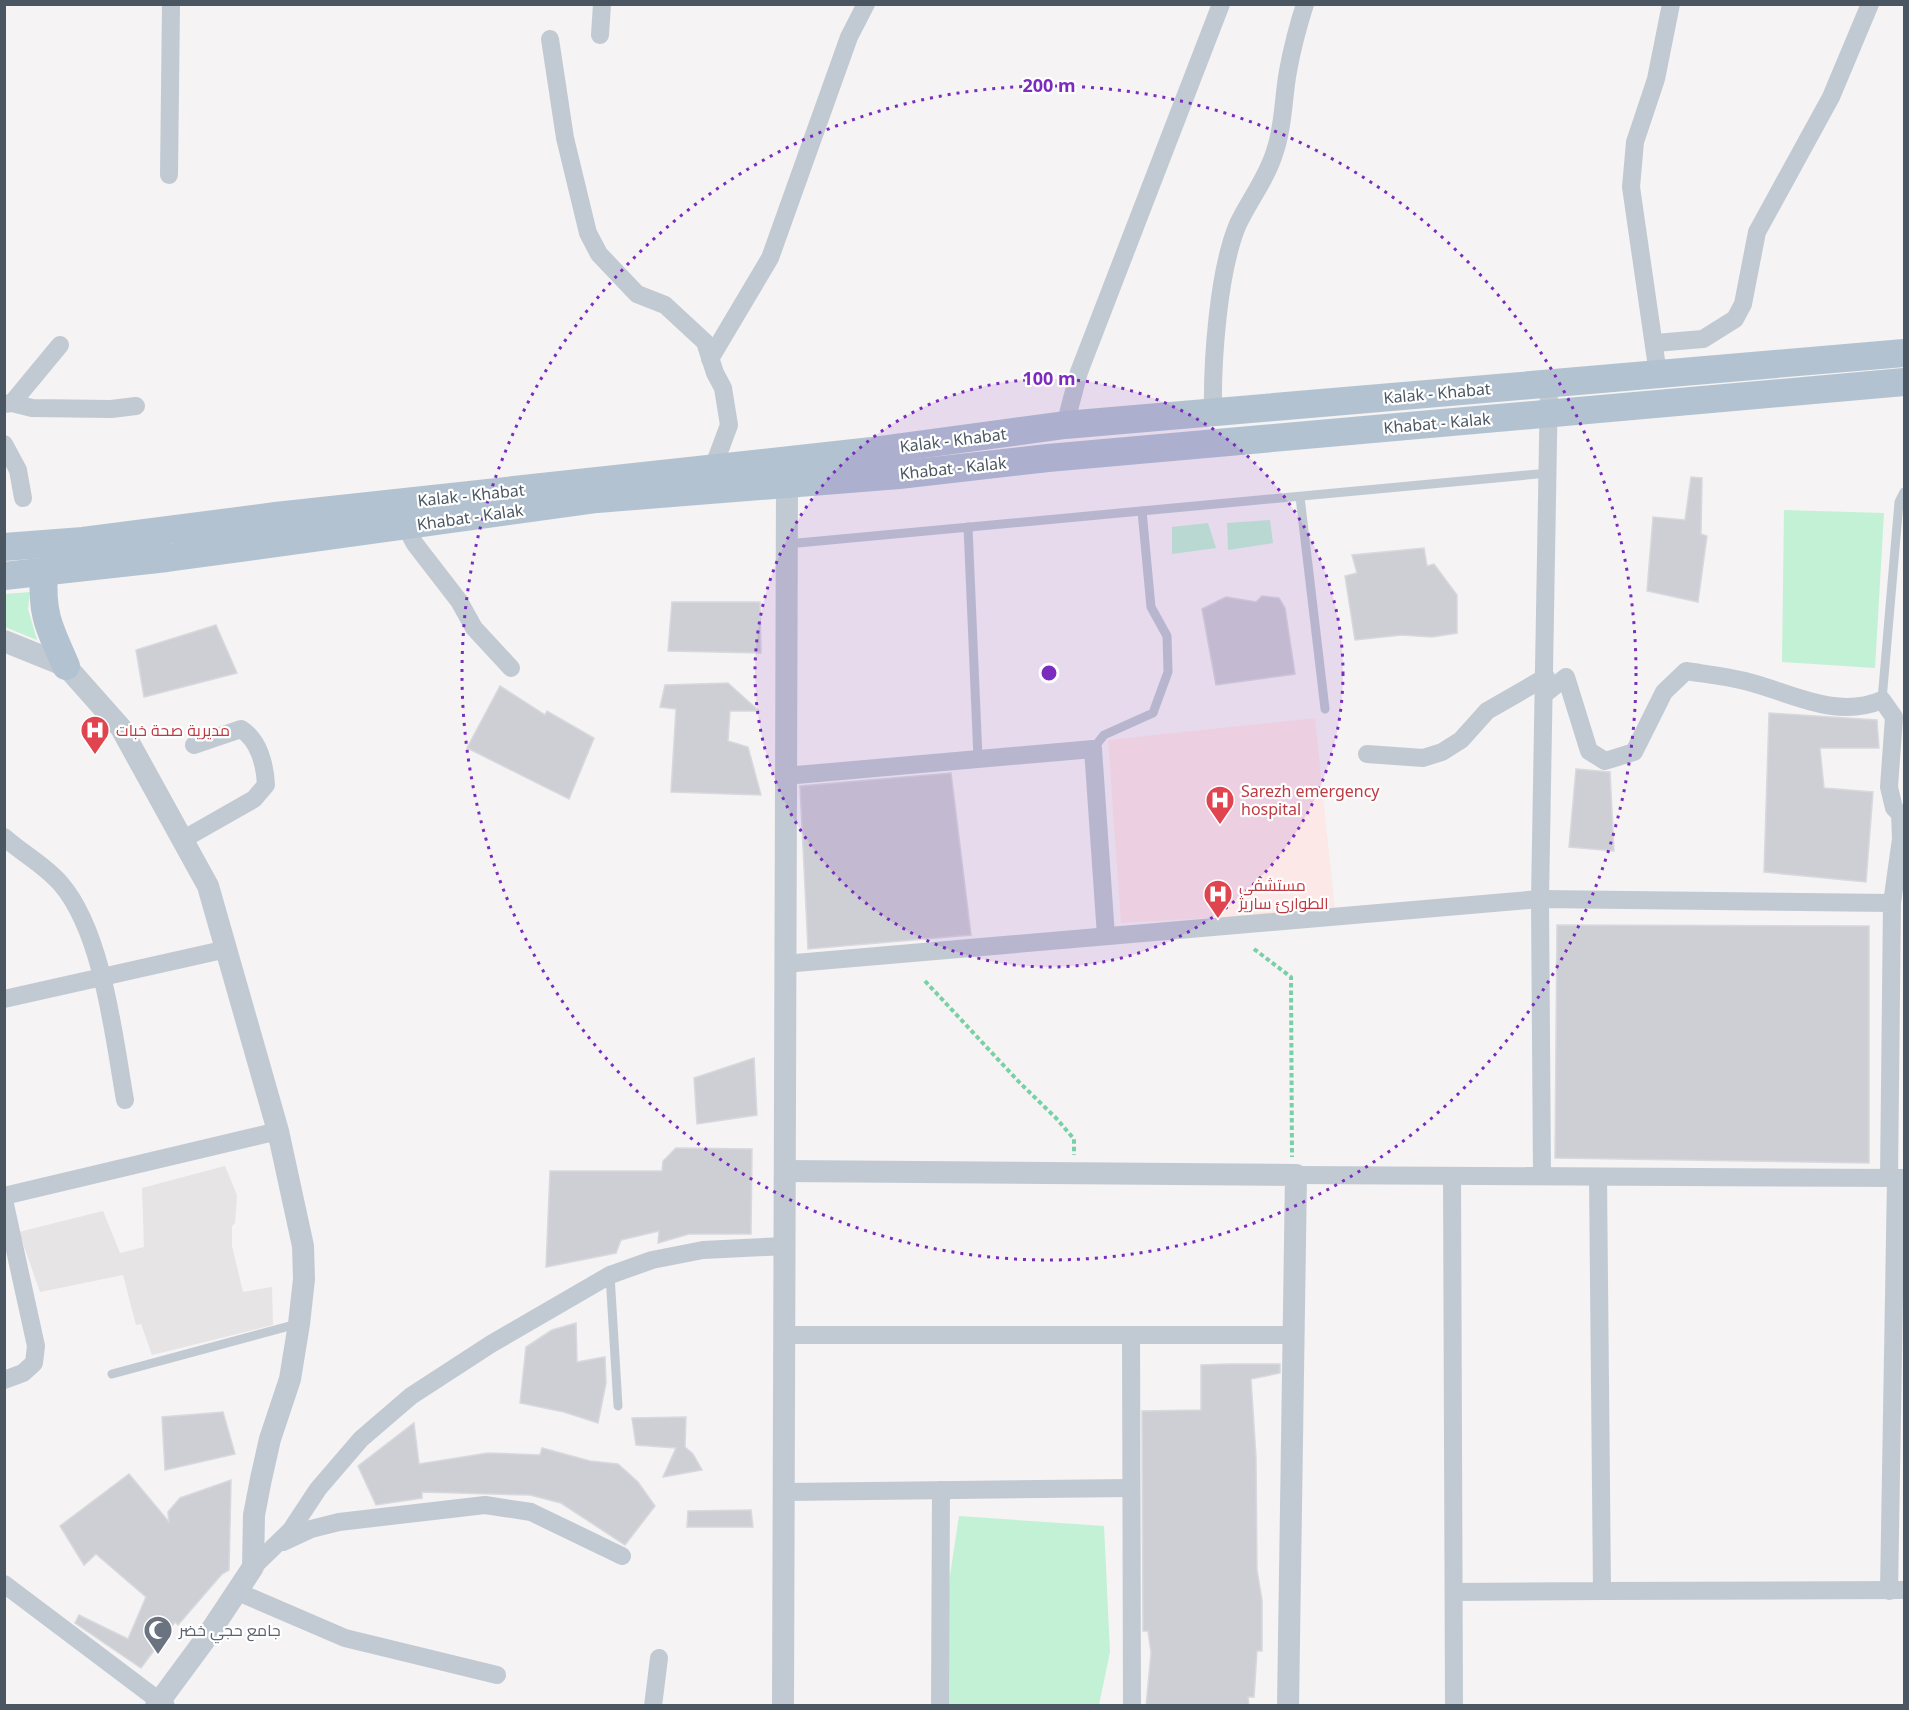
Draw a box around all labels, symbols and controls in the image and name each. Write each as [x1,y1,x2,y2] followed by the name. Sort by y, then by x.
[1022,73,1076,97] text: 200 m
[1022,366,1076,390] text: 100 m
[1383,377,1492,409] street label: Kalak - Khabat
[1383,407,1492,439] street label: Khabat - Kalak
[898,423,1008,457] street label: Kalak - Khabat
[898,451,1008,485] street label: Khabat - Kalak
[416,478,526,512] street label: Kalak - Khabat
[415,499,525,535] street label: Khabat - Kalak
[1039,663,1059,683] centre of rings
[79,714,111,756] hospital icon: مديرية صحة خبات
[116,719,230,741] place label: مديرية صحة خبات
[1241,780,1380,820] place label: Sarezh emergency hospital
[1204,784,1236,826] hospital icon: Sarezh emergency hospital
[1238,874,1328,914] place label: مستشفى الطوارئ ساريژ
[1202,878,1234,920] hospital icon: مستشفى الطوارئ ساريژ
[142,1614,174,1656] mosque icon: جامع حجي خضر
[178,1619,281,1644] place label: جامع حجي خضر

